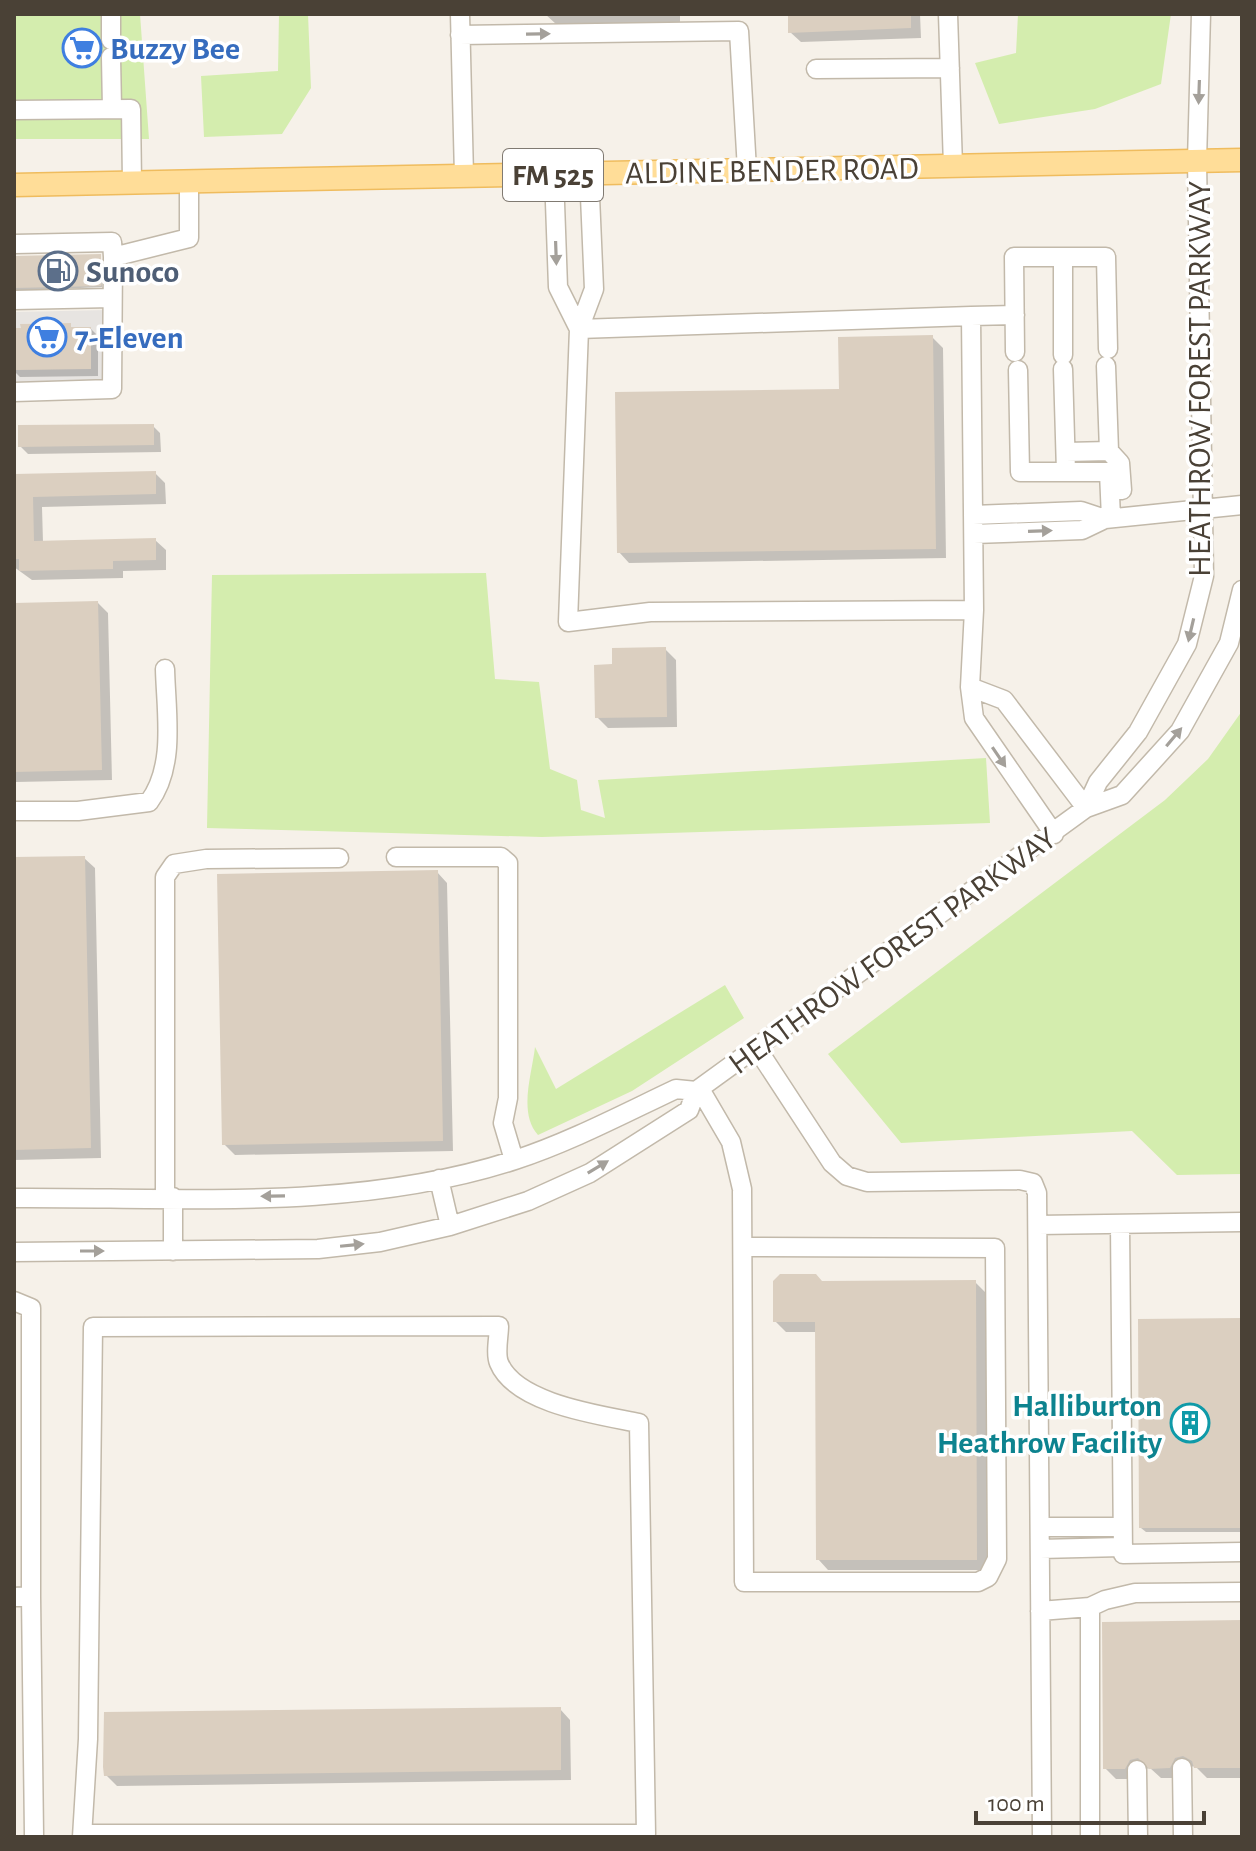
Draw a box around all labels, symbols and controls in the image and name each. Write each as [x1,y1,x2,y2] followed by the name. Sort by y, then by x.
[61,27,103,69] supermarket icon: Buzzy Bee
[526,28,551,40] one-way arrow
[110,33,240,65] place label: Buzzy Bee
[1193,80,1205,105] one-way arrow
[503,149,603,201] road number: FM 525
[625,152,919,190] street label: ALDINE BENDER ROAD
[1184,181,1216,577] street label: HEATHROW FOREST PARKWAY
[550,241,563,266] one-way arrow
[37,250,79,292] fuel station icon: Sunoco
[86,256,179,288] place label: Sunoco
[26,316,68,358] supermarket icon: 7-Eleven
[75,322,184,354] place label: 7-Eleven
[1028,525,1053,538] one-way arrow
[1184,618,1197,643] one-way arrow
[1165,727,1182,747] one-way arrow
[991,747,1006,768] one-way arrow
[723,821,1062,1080] street label: HEATHROW FOREST PARKWAY
[587,1160,609,1174] one-way arrow
[260,1190,285,1202] one-way arrow
[340,1238,365,1251] one-way arrow
[80,1245,105,1257] one-way arrow
[937,1390,1163,1459] place label: Halliburton Heathrow Facility
[1169,1402,1211,1444] building icon: Halliburton Heathrow Facility
[976,1775,1204,1825] scale bar
[988,1792,1045,1816] text: 100 m

